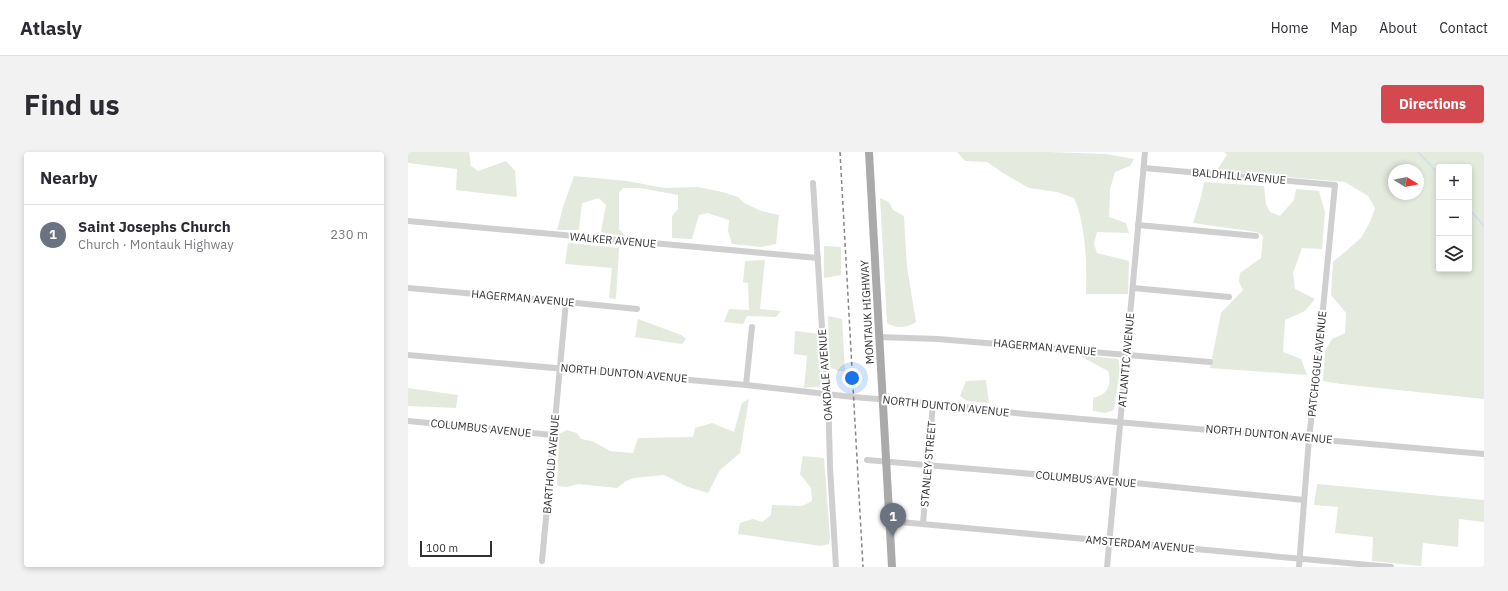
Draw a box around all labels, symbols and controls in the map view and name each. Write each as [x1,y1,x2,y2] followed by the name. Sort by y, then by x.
[20,16,82,40] text: Atlasly
[1271,19,1308,37] text: Home
[1330,19,1357,37] text: Map
[1379,19,1417,37] text: About
[1439,19,1488,37] text: Contact
[1381,85,1484,123] button: Directions
[24,86,120,123] text: Find us
[1388,164,1424,200] north arrow
[1436,164,1472,272] map controls
[1436,164,1472,200] button: +
[1191,165,1287,187] street label: BALDHILL AVENUE
[40,167,98,189] text: Nearby
[1436,200,1472,236] button: −
[78,217,231,236] text: Saint Josephs Church
[49,226,57,243] text: 1
[330,226,368,243] text: 230 m
[569,229,657,251] street label: WALKER AVENUE
[78,236,234,253] text: Church · Montauk Highway
[1436,236,1472,272] button: layers
[857,259,877,364] street label: MONTAUK HIGHWAY
[471,287,575,309] street label: HAGERMAN AVENUE
[1304,310,1330,418] street label: PATCHOGUE AVENUE
[1115,312,1137,408] street label: ATLANTIC AVENUE
[815,329,835,421] street label: OAKDALE AVENUE
[993,336,1097,358] street label: HAGERMAN AVENUE
[560,360,688,386] street label: NORTH DUNTON AVENUE
[842,368,862,388] your location
[882,392,1010,420] street label: NORTH DUNTON AVENUE
[540,414,562,514] street label: BARTHOLD AVENUE
[430,416,532,440] street label: COLUMBUS AVENUE
[917,420,939,508] street label: STANLEY STREET
[1205,421,1333,447] street label: NORTH DUNTON AVENUE
[1035,468,1137,490] street label: COLUMBUS AVENUE
[880,503,906,536] pin: 1
[1085,532,1195,556] street label: AMSTERDAM AVENUE
[420,539,492,558] scale bar
[426,541,458,555] text: 100 m

